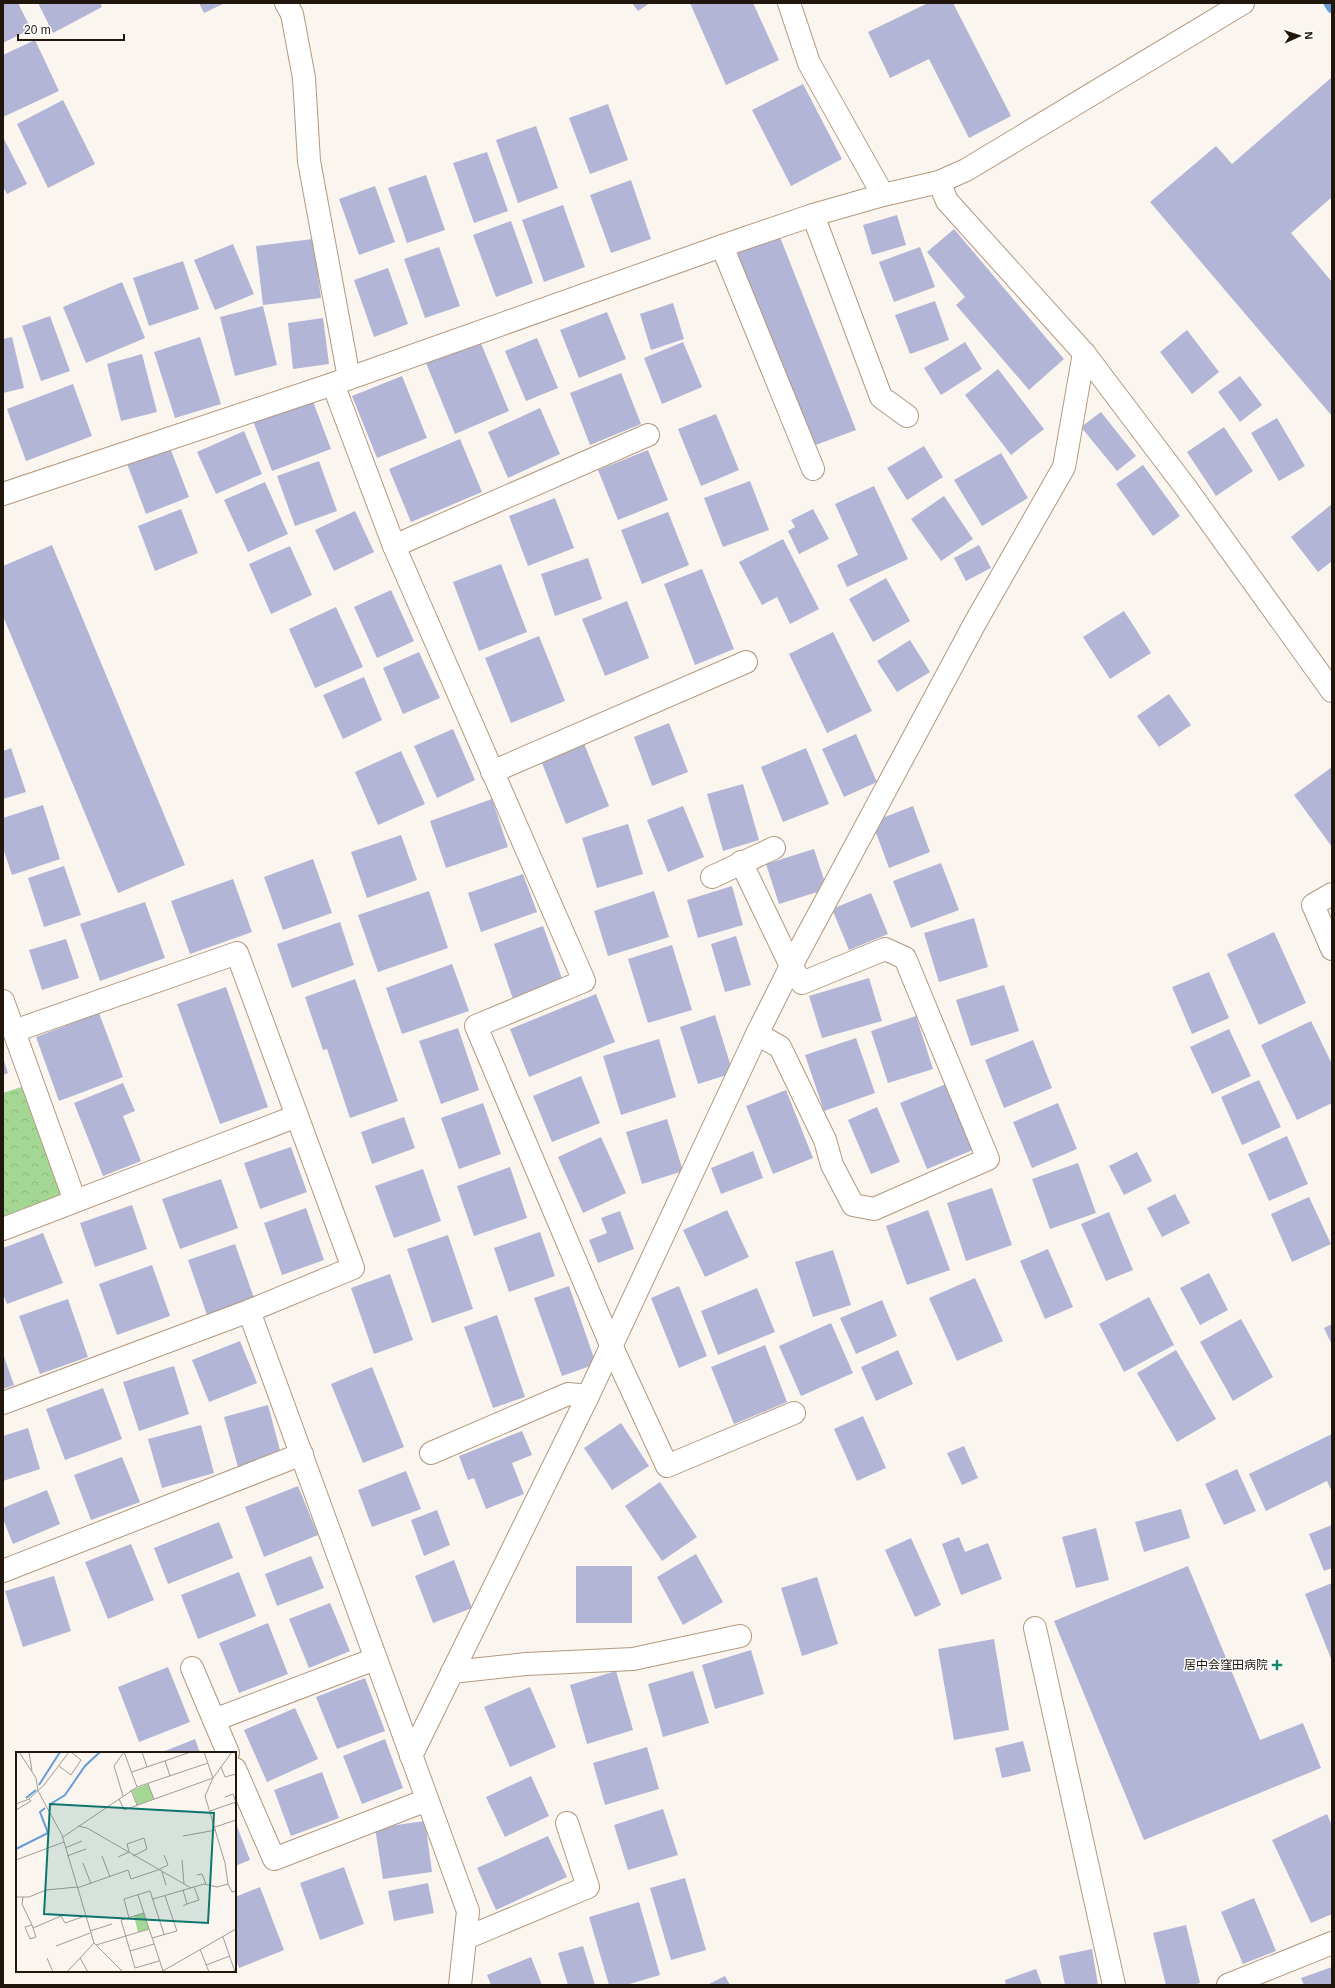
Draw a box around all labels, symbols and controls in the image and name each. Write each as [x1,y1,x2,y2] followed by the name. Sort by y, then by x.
[18,16,124,42] scale bar
[1279,16,1319,56] north arrow
[24,23,51,37] text: 20 m
[1303,31,1315,40] text: N
[1184,1658,1268,1672] place label: 居中会窪田病院
[1271,1659,1283,1671] marker: 居中会窪田病院
[16,1752,236,1972] inset map

